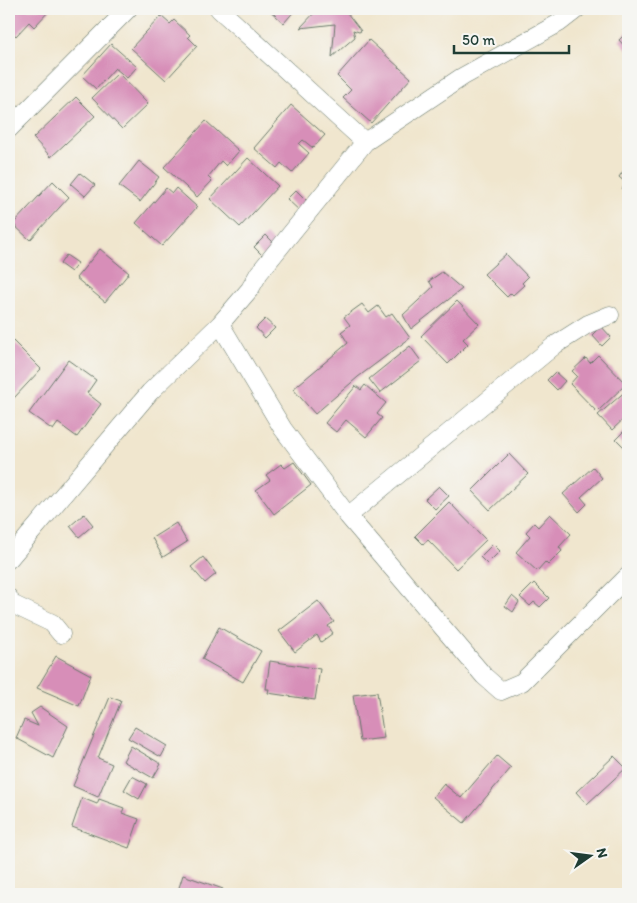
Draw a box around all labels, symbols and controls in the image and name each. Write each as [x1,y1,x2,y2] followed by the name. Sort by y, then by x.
[454,22,570,54] scale bar
[462,31,495,49] text: 50 m
[564,830,614,880] north arrow
[593,846,612,860] text: N

